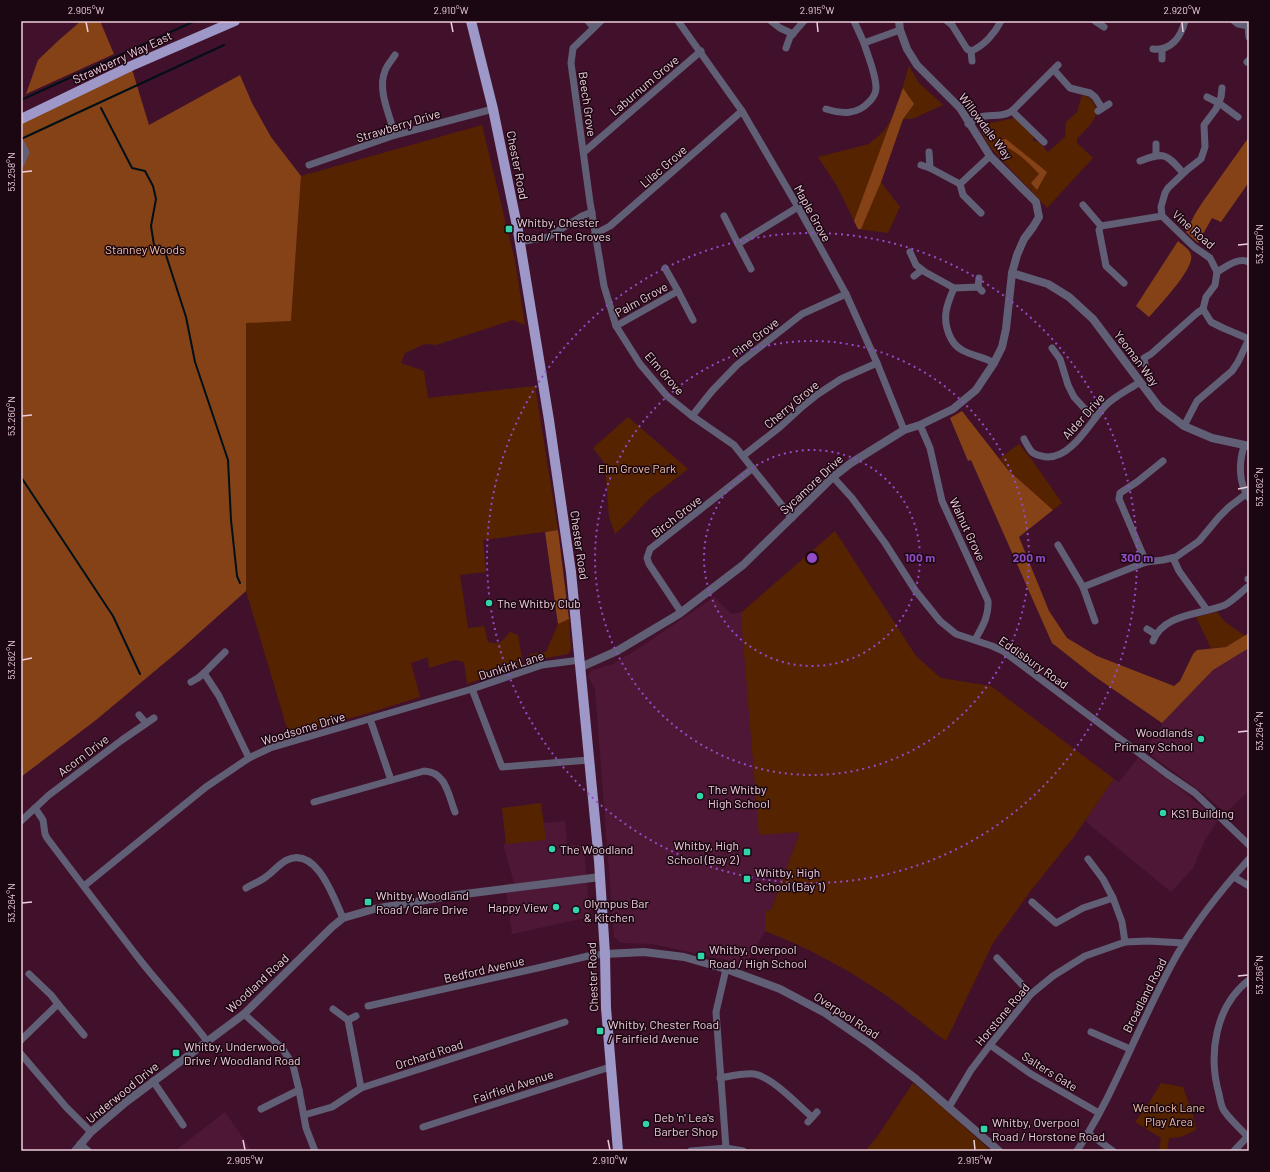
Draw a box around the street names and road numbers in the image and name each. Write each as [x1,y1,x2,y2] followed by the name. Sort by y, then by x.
[70,28,174,86] street label: Strawberry Way East
[607,52,681,118] street label: Laburnum Grove
[577,71,599,137] street label: Beech Grove
[956,90,1016,162] street label: Willowdale Way
[354,106,442,144] street label: Strawberry Drive
[504,129,532,201] street label: Chester Road
[637,142,689,190] street label: Lilac Grove
[792,182,834,244] street label: Maple Grove
[1170,207,1218,251] street label: Vine Road
[612,279,670,319] street label: Palm Grove
[729,314,781,360] street label: Pine Grove
[1112,328,1163,389] street label: Yeoman Way
[643,349,687,397] street label: Elm Grove
[761,377,821,431] street label: Cherry Grove
[1059,390,1107,442] street label: Alder Drive
[777,451,845,517] street label: Sycamore Drive
[648,492,704,540] street label: Birch Grove
[947,495,989,563] street label: Walnut Grove
[568,510,592,580] street label: Chester Road
[997,633,1071,691] street label: Eddisbury Road
[477,648,545,682] street label: Dunkirk Lane
[259,709,347,747] street label: Woodsome Drive
[55,731,111,779] street label: Acorn Drive
[584,942,600,1012] street label: Chester Road
[223,950,291,1016] street label: Woodland Road
[442,953,526,985] street label: Bedford Avenue
[1119,955,1169,1035] street label: Broadland Road
[972,980,1032,1048] street label: Horstone Road
[812,989,882,1041] street label: Overpool Road
[393,1036,465,1072] street label: Orchard Road
[1020,1048,1080,1094] street label: Salters Gate
[83,1059,161,1125] street label: Underwood Drive
[471,1066,555,1106] street label: Fairfield Avenue

